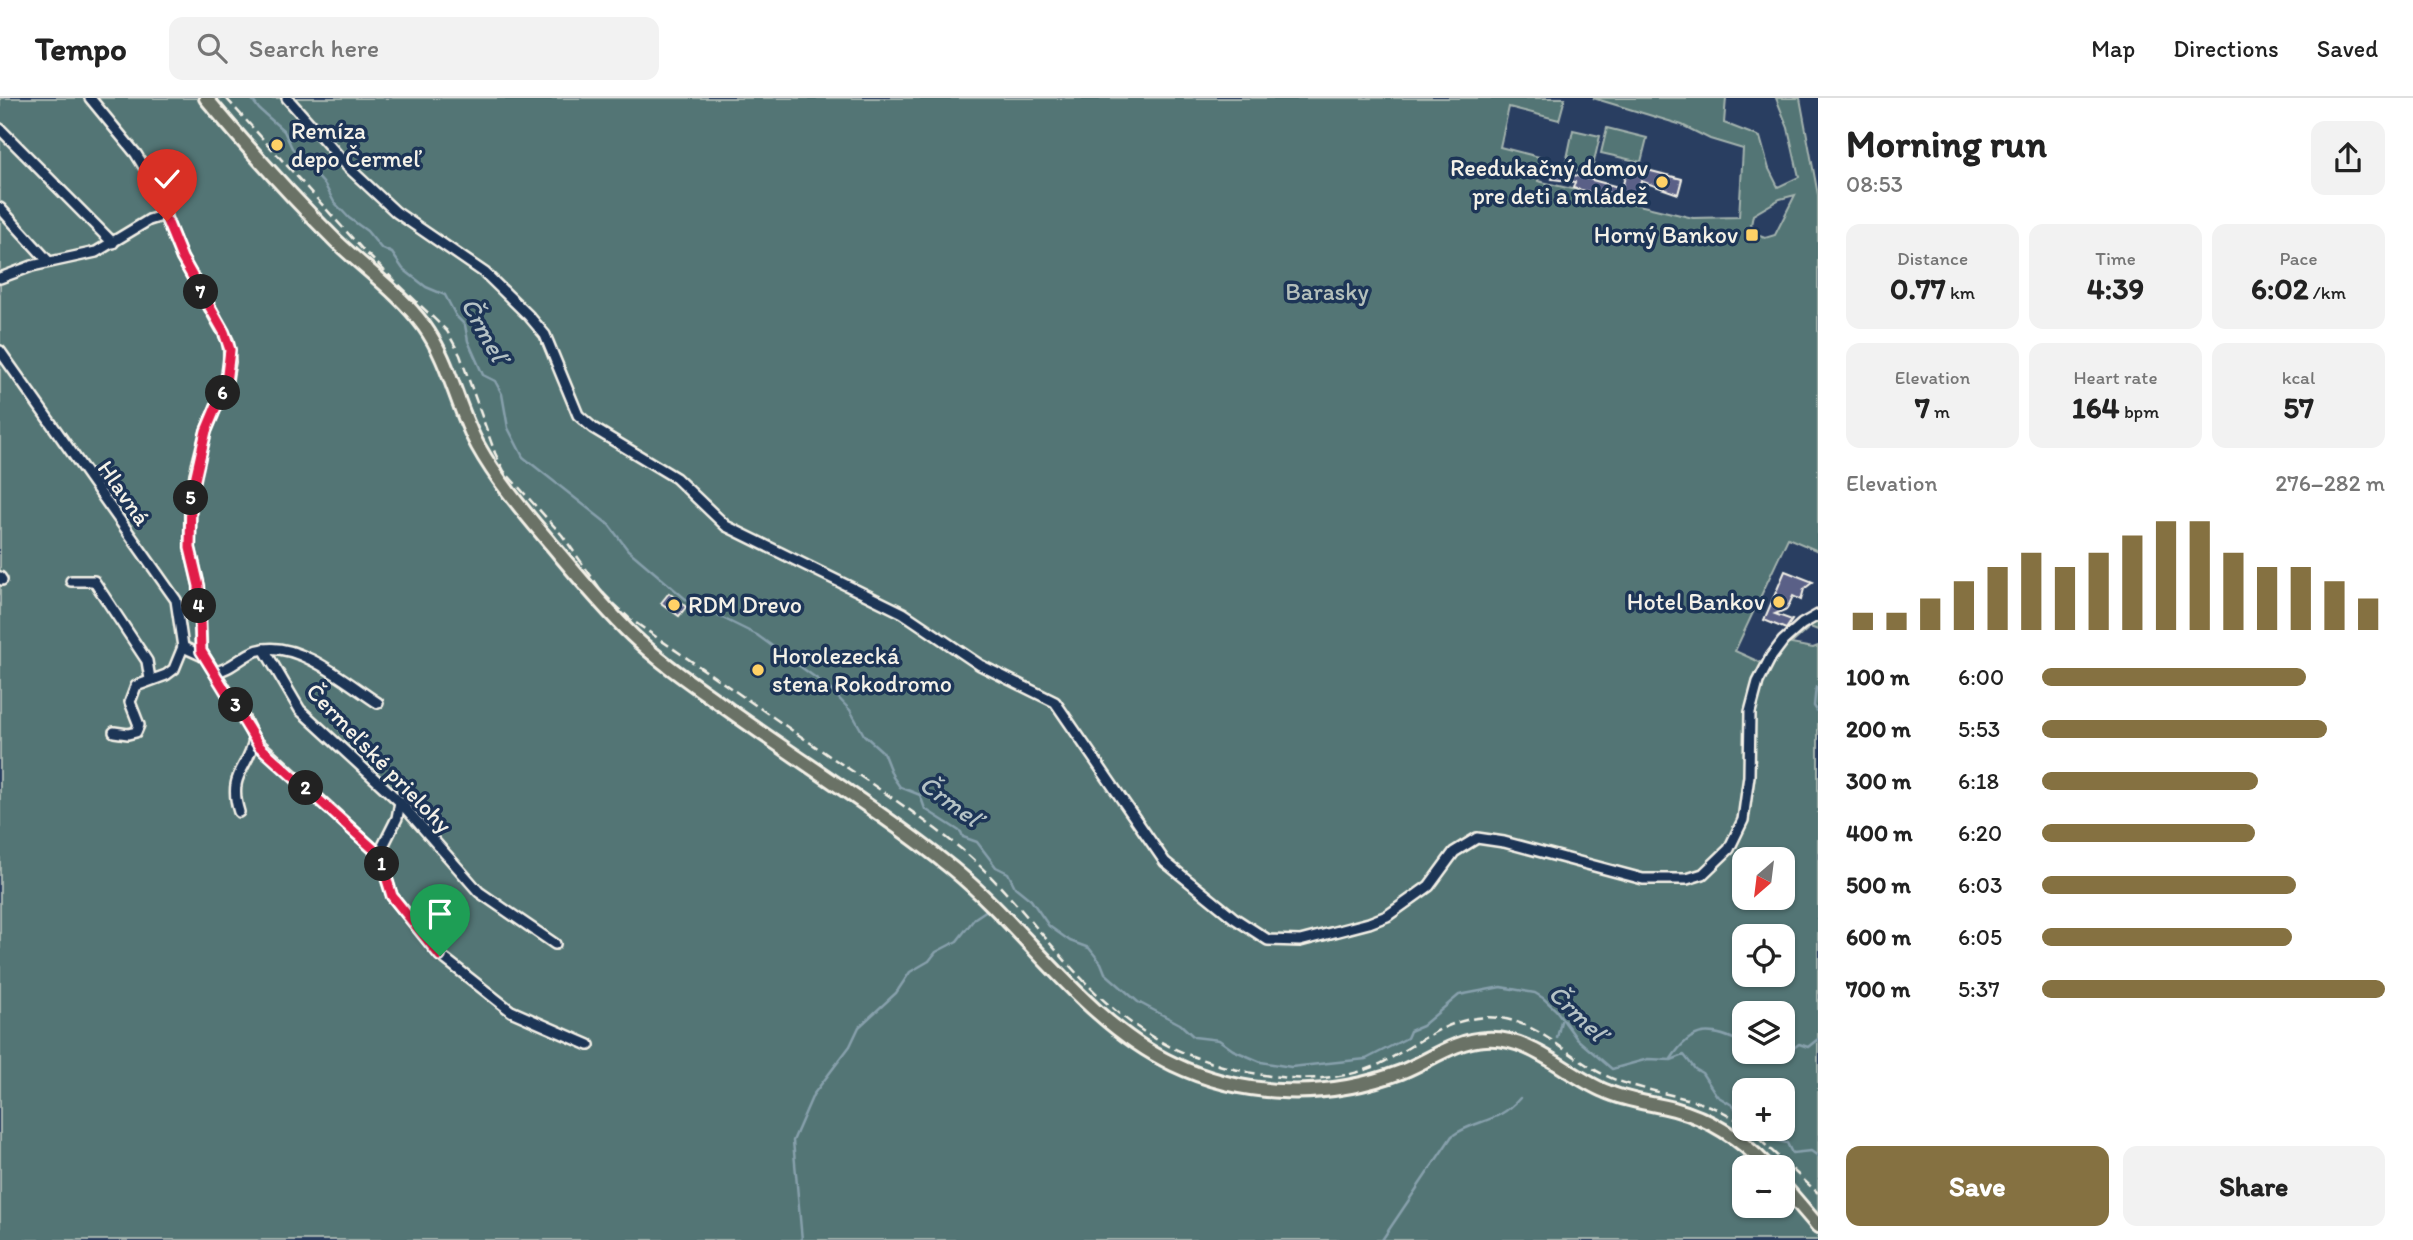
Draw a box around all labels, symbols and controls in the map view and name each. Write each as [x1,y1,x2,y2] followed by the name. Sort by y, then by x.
[169,17,659,80] search box
[35,29,127,68] text: Tempo
[193,29,231,67] icon: search
[249,32,379,64] text: Search here
[2091,34,2135,63] text: Map
[2173,34,2279,63] text: Directions
[2317,34,2378,63] text: Saved
[291,116,422,173] place label: Remíza depo Čermeľ
[1846,121,2047,167] text: Morning run
[2311,121,2385,195] button: share
[269,137,285,153] marker: Remíza depo Čermeľ
[137,149,197,221] pin
[1450,153,1648,210] place label: Reedukačný domov pre deti a mládež
[148,160,186,198] icon: check
[1846,170,1903,198] text: 08:53
[1654,174,1670,190] marker: Reedukačný domov pre deti a mládež
[1594,220,1738,249] place label: Horný Bankov
[1744,227,1760,243] marker: Horný Bankov
[1897,247,1968,270] text: Distance
[2095,247,2136,270] text: Time
[2279,247,2318,270] text: Pace
[1890,270,1946,307] text: 0.77
[2087,270,2144,307] text: 4:39
[2251,270,2309,307] text: 6:02
[184,274,218,310] pin: 7
[1285,277,1369,306] park label: Barasky
[196,280,205,303] text: 7
[1946,281,1975,304] text: km
[2309,281,2346,304] text: /km
[454,292,518,372] water label: Črmeľ
[1895,366,1970,389] text: Elevation
[2073,366,2158,389] text: Heart rate
[2282,366,2315,389] text: kcal
[206,376,241,410] pin: 6
[217,381,228,404] text: 6
[1915,389,1930,426] text: 7
[2072,389,2120,426] text: 164
[2283,389,2314,426] text: 57
[1930,400,1950,423] text: m
[2120,400,2159,423] text: bpm
[92,454,158,531] street label: Hlavná
[1846,469,1937,497] text: Elevation
[2275,469,2385,497] text: 276–282 m
[174,480,208,516] pin: 5
[186,486,195,509] text: 5
[1627,587,1765,616] place label: Hotel Bankov
[182,588,216,624] pin: 4
[688,590,802,619] place label: RDM Drevo
[193,594,204,617] text: 4
[1771,594,1787,610] marker: Hotel Bankov
[666,597,682,613] marker: RDM Drevo
[772,641,952,698] place label: Horolezecká stena Rokodromo
[750,662,766,678] marker: Horolezecká stena Rokodromo
[1846,663,1910,691] text: 100 m
[1958,663,2004,691] text: 6:00
[300,677,459,839] street label: Čermeľské prielohy
[218,688,254,722] pin: 3
[230,693,241,716] text: 3
[1846,715,1911,743] text: 200 m
[1958,715,2000,743] text: 5:53
[1846,767,1911,795] text: 300 m
[1958,767,1999,795] text: 6:18
[913,768,992,837] water label: Črmeľ
[288,770,324,806] pin: 2
[301,776,311,799] text: 2
[1846,819,1913,847] text: 400 m
[1958,819,2002,847] text: 6:20
[364,846,400,882] pin: 1
[1732,847,1796,910] north arrow
[1732,847,1795,1218] map controls
[377,852,386,875] text: 1
[1846,871,1911,899] text: 500 m
[1958,871,2003,899] text: 6:03
[410,884,470,956] pin
[421,895,459,933] icon: arrive
[1846,923,1911,951] text: 600 m
[1958,923,2002,951] text: 6:05
[1732,924,1795,987] button: locate
[1846,975,1910,1003] text: 700 m
[1958,975,2000,1003] text: 5:37
[1542,977,1618,1052] water label: Črmeľ
[1732,1001,1795,1064] button: layers
[1732,1078,1795,1141] button: +
[1846,1146,2109,1226] button: Save
[2123,1146,2385,1226] button: Share
[1732,1155,1795,1218] button: −

